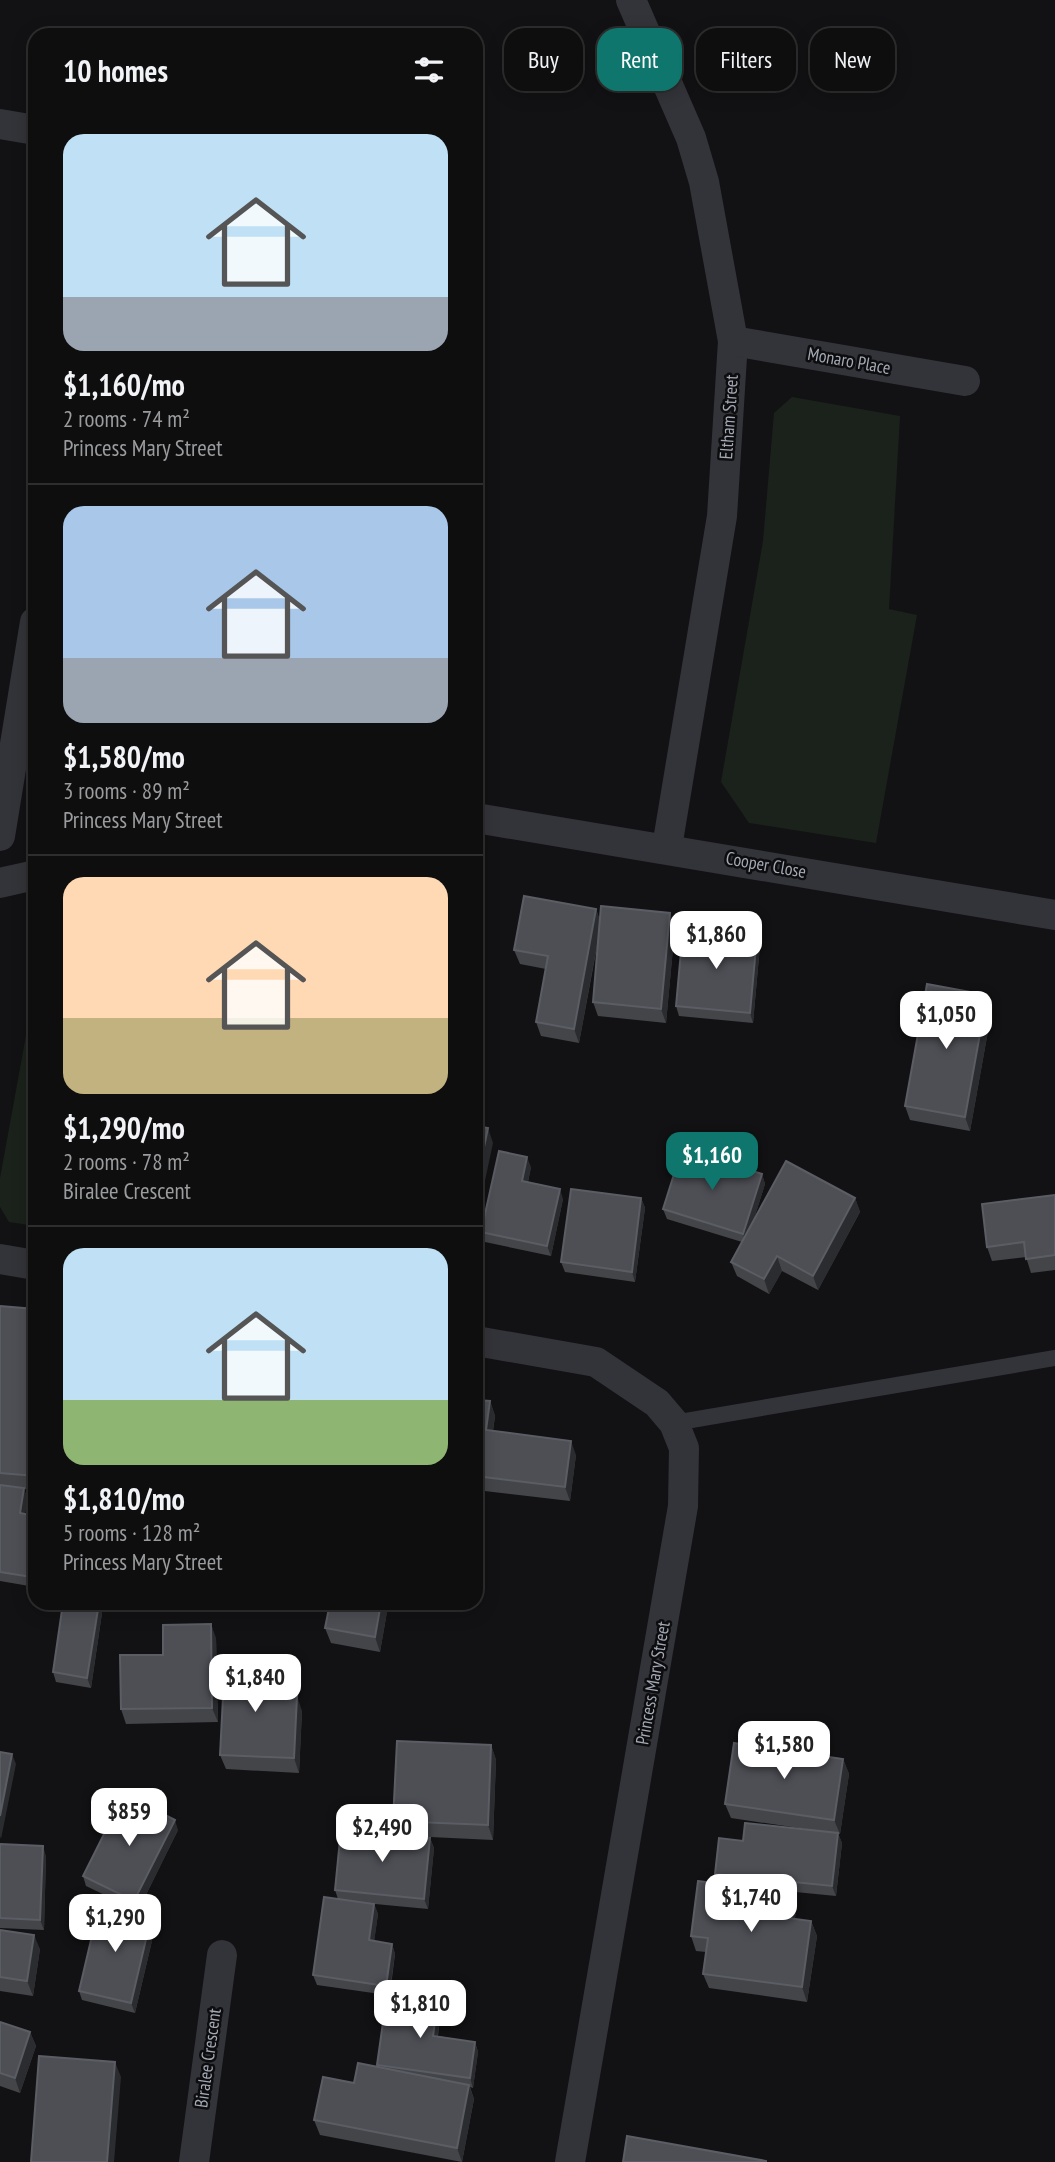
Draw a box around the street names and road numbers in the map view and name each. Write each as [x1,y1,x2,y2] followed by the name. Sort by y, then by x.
[806,342,892,379] street label: Monaro Place
[714,374,743,460] street label: Eltham Street
[724,846,808,883] street label: Cooper Close
[630,1619,675,1746] street label: Princess Mary Street
[189,2007,226,2109] street label: Biralee Crescent

